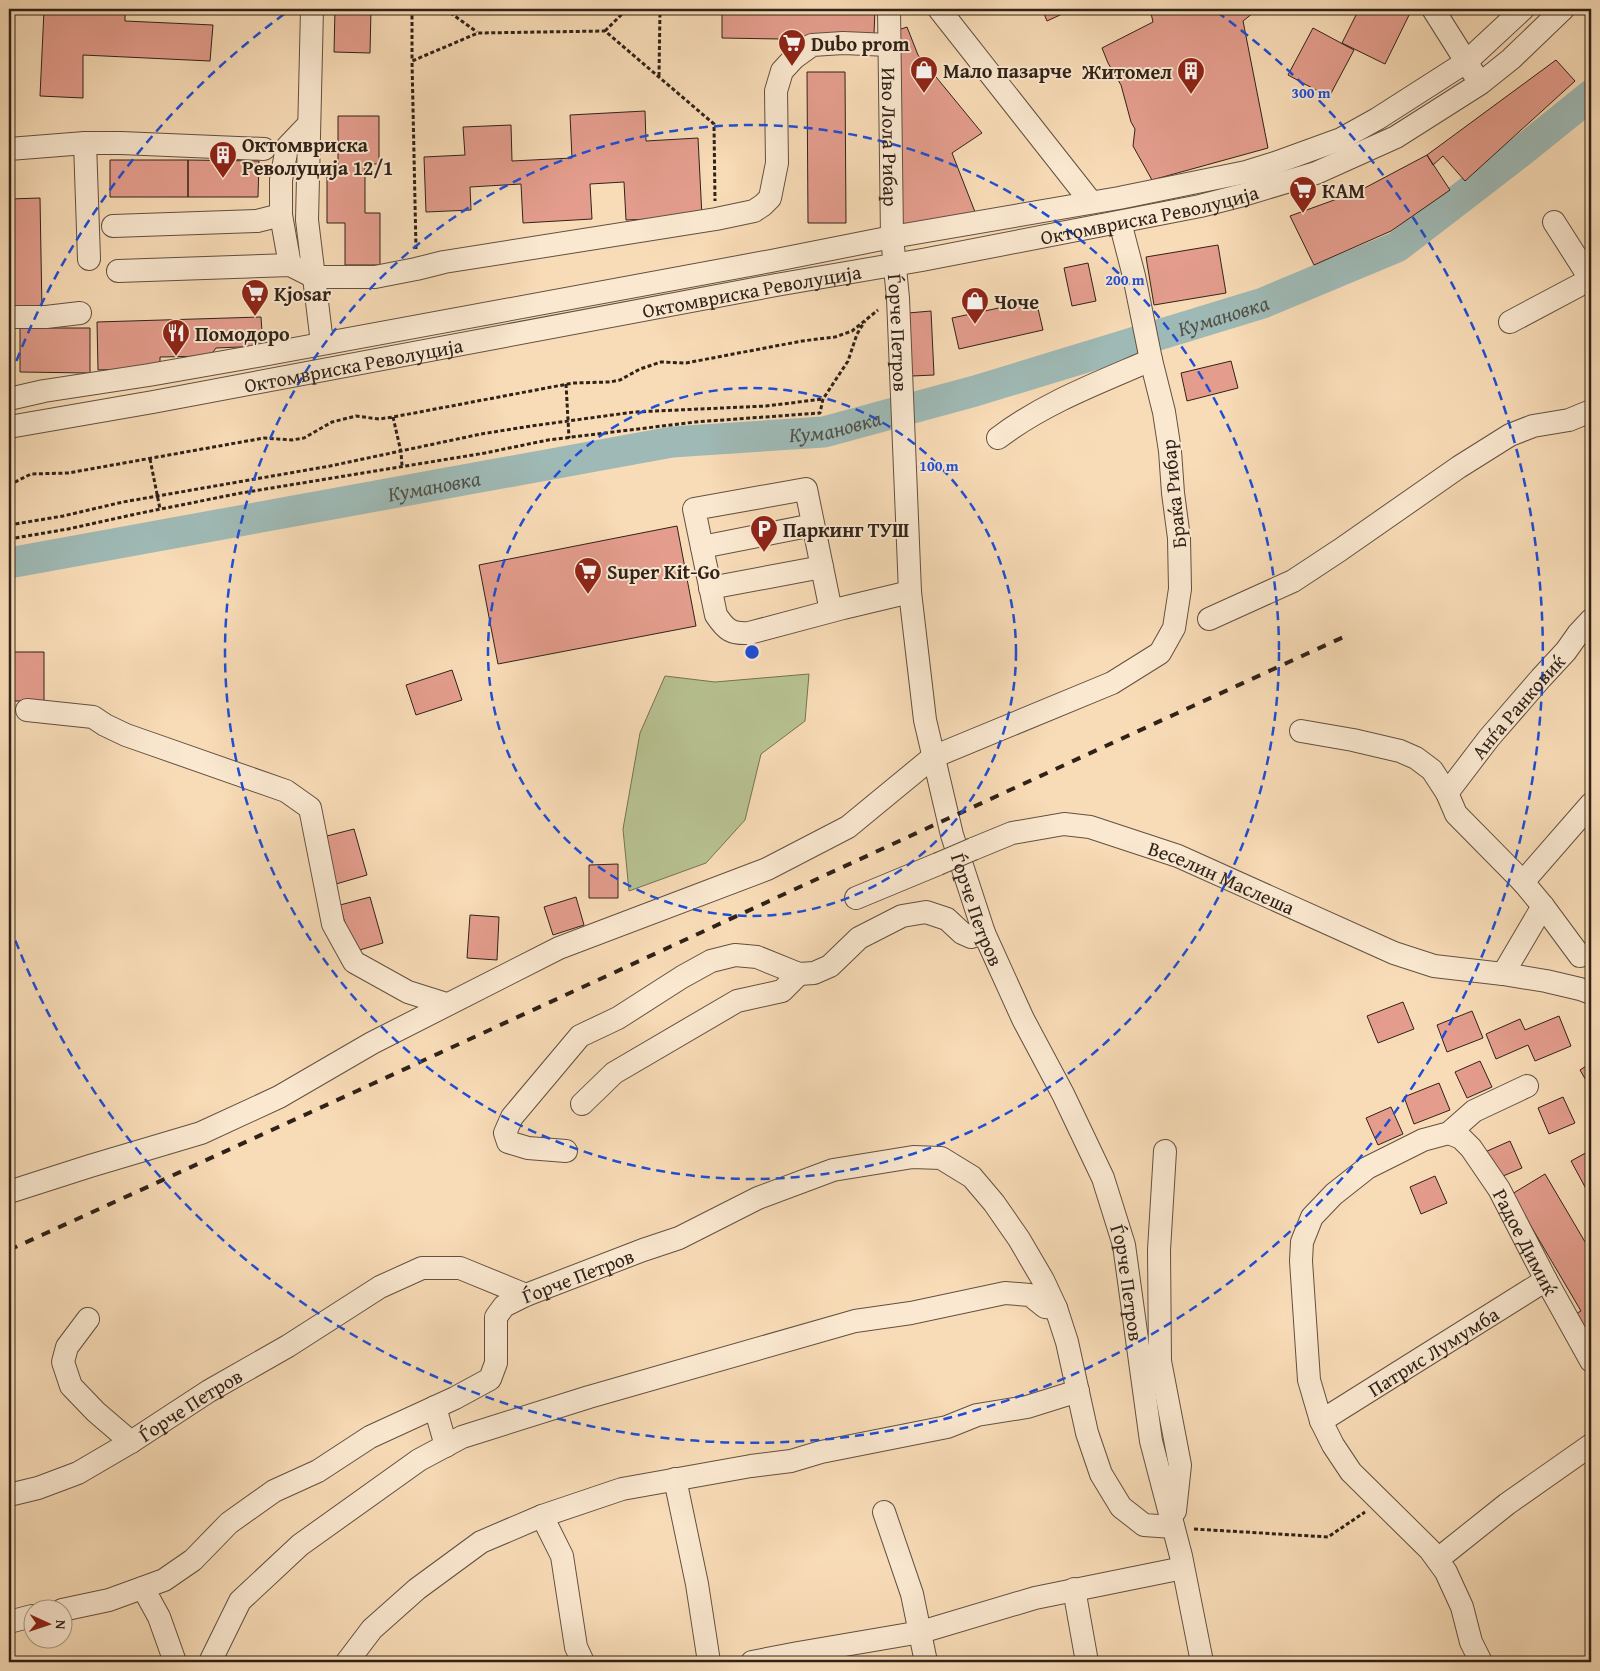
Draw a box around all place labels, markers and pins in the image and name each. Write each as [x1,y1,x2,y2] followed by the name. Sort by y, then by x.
[777,28,807,67] supermarket icon: Dubo prom
[811,29,910,58] place label: Dubo prom
[909,55,939,94] shop icon: Мало пазарче
[943,56,1072,85] place label: Мало пазарче
[1176,56,1206,95] building icon: Житомел
[1081,57,1172,86] place label: Житомел
[242,130,393,182] place label: Октомвриска Револуција 12/1
[208,140,238,179] building icon: Октомвриска Револуција 12/1
[1288,175,1318,214] supermarket icon: КАМ
[1322,176,1365,205] place label: КАМ
[240,278,270,317] supermarket icon: Kjosar
[274,279,331,308] place label: Kjosar
[960,286,990,325] shop icon: Чоче
[994,287,1039,316] place label: Чоче
[161,318,191,357] restaurant icon: Помодоро
[195,319,290,348] place label: Помодоро
[749,514,779,553] parking icon: Паркинг ТУШ
[783,515,909,544] place label: Паркинг ТУШ
[573,556,603,595] supermarket icon: Super Kit-Go
[607,557,721,586] place label: Super Kit-Go
[743,643,761,661] centre of rings

